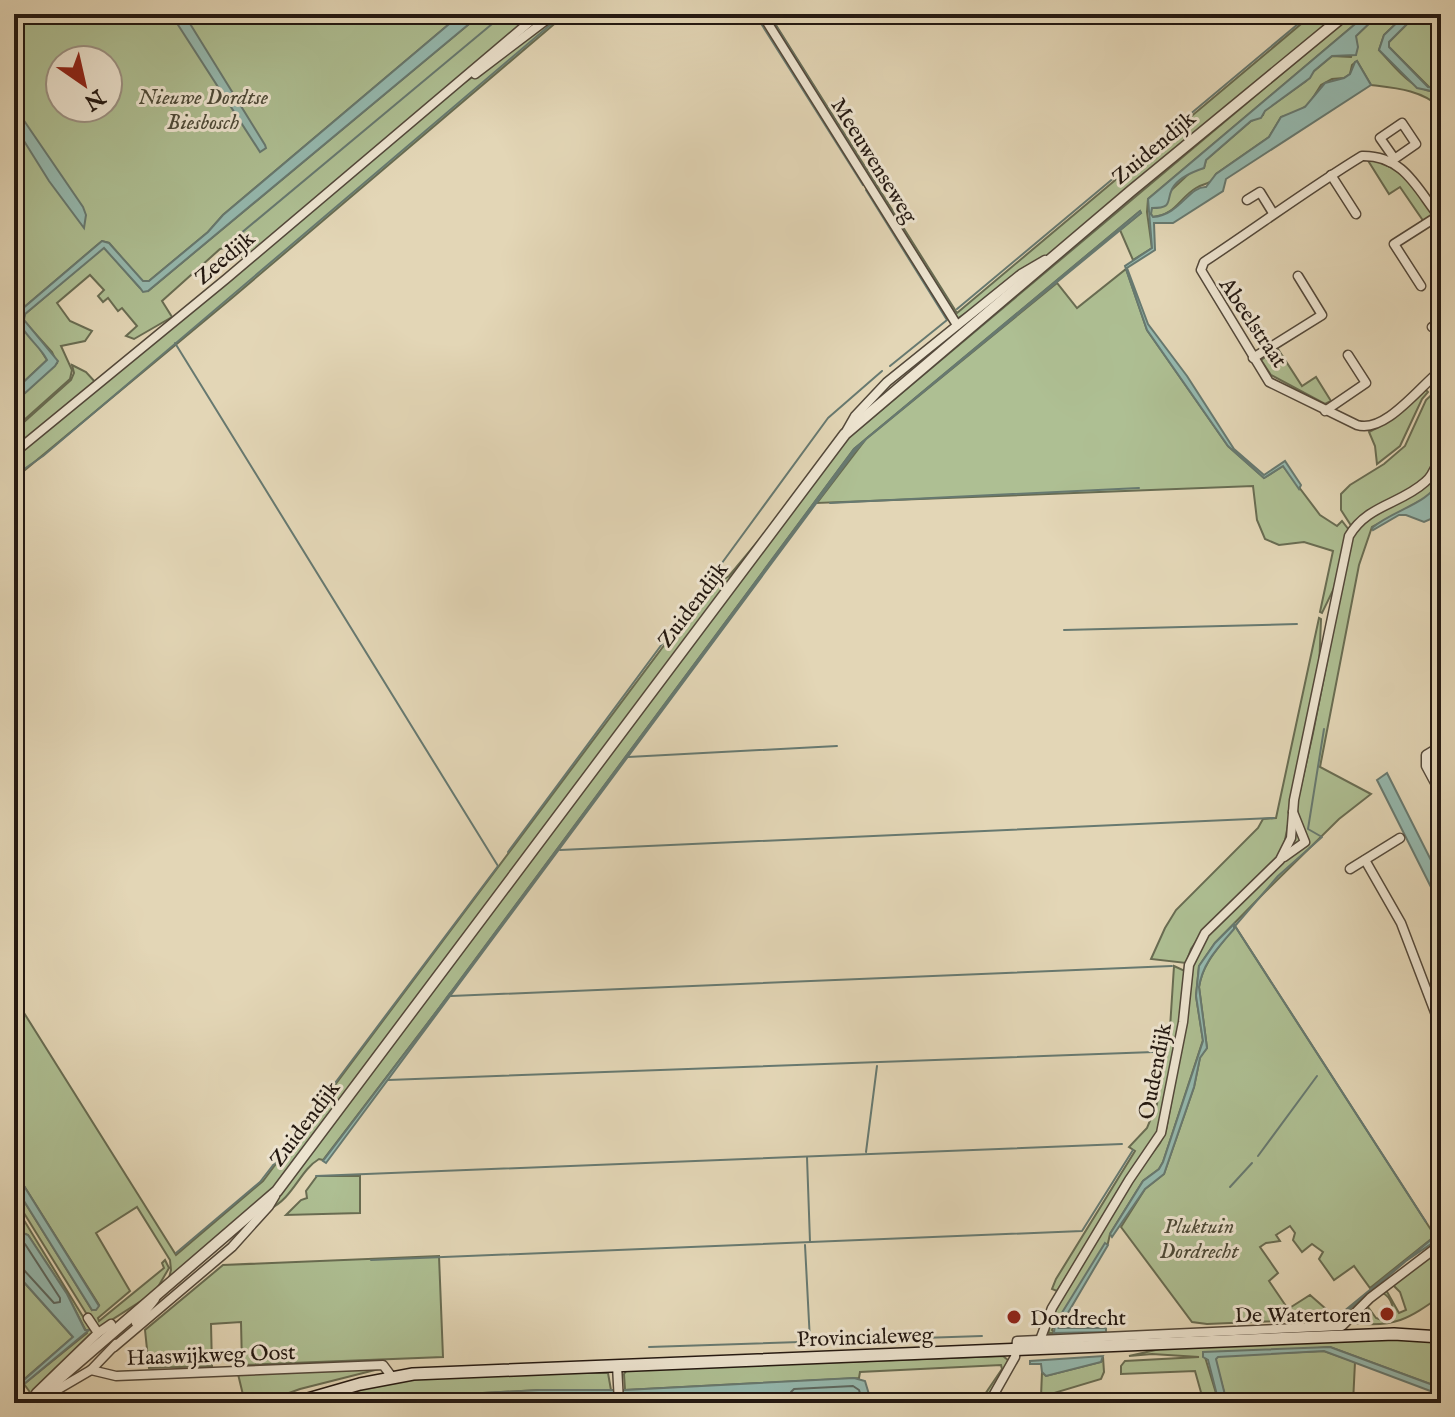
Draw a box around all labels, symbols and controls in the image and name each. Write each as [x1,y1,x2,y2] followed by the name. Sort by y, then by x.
[44,44,124,124] north arrow
[78,81,111,116] text: N
[138,84,269,137] park label: Nieuwe Dordtse Biesbosch
[824,93,924,230] street label: Meeuwenseweg
[1107,105,1202,192] street label: Zuidendijk
[189,225,261,292] street label: Zeedijk
[1211,272,1293,374] street label: Abeelstraat
[652,556,735,654] street label: Zuidendijk
[1133,1021,1179,1122] street label: Oudendijk
[264,1075,347,1173] street label: Zuidendijk
[1160,1213,1239,1266] park label: Pluktuin Dordrecht
[1234,1302,1371,1330] place label: De Watertoren
[1030,1305,1127,1333] place label: Dordrecht
[1378,1305,1396,1323] marker: De Watertoren
[1005,1308,1023,1326] marker: Dordrecht
[796,1322,935,1354] street label: Provincialeweg
[126,1339,297,1373] street label: Haaswijkweg Oost

